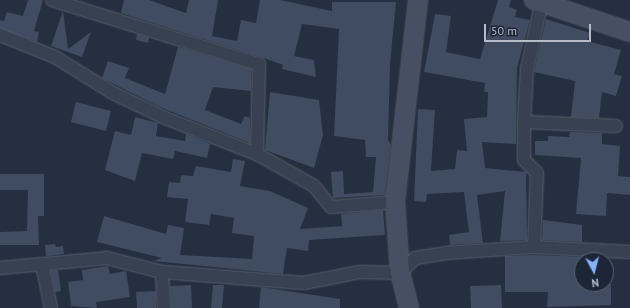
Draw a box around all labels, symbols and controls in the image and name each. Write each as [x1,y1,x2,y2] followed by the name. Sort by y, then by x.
[486,16,593,42] scale bar
[491,23,517,38] text: 50 m
[574,252,614,292] north arrow
[591,276,600,290] text: N

